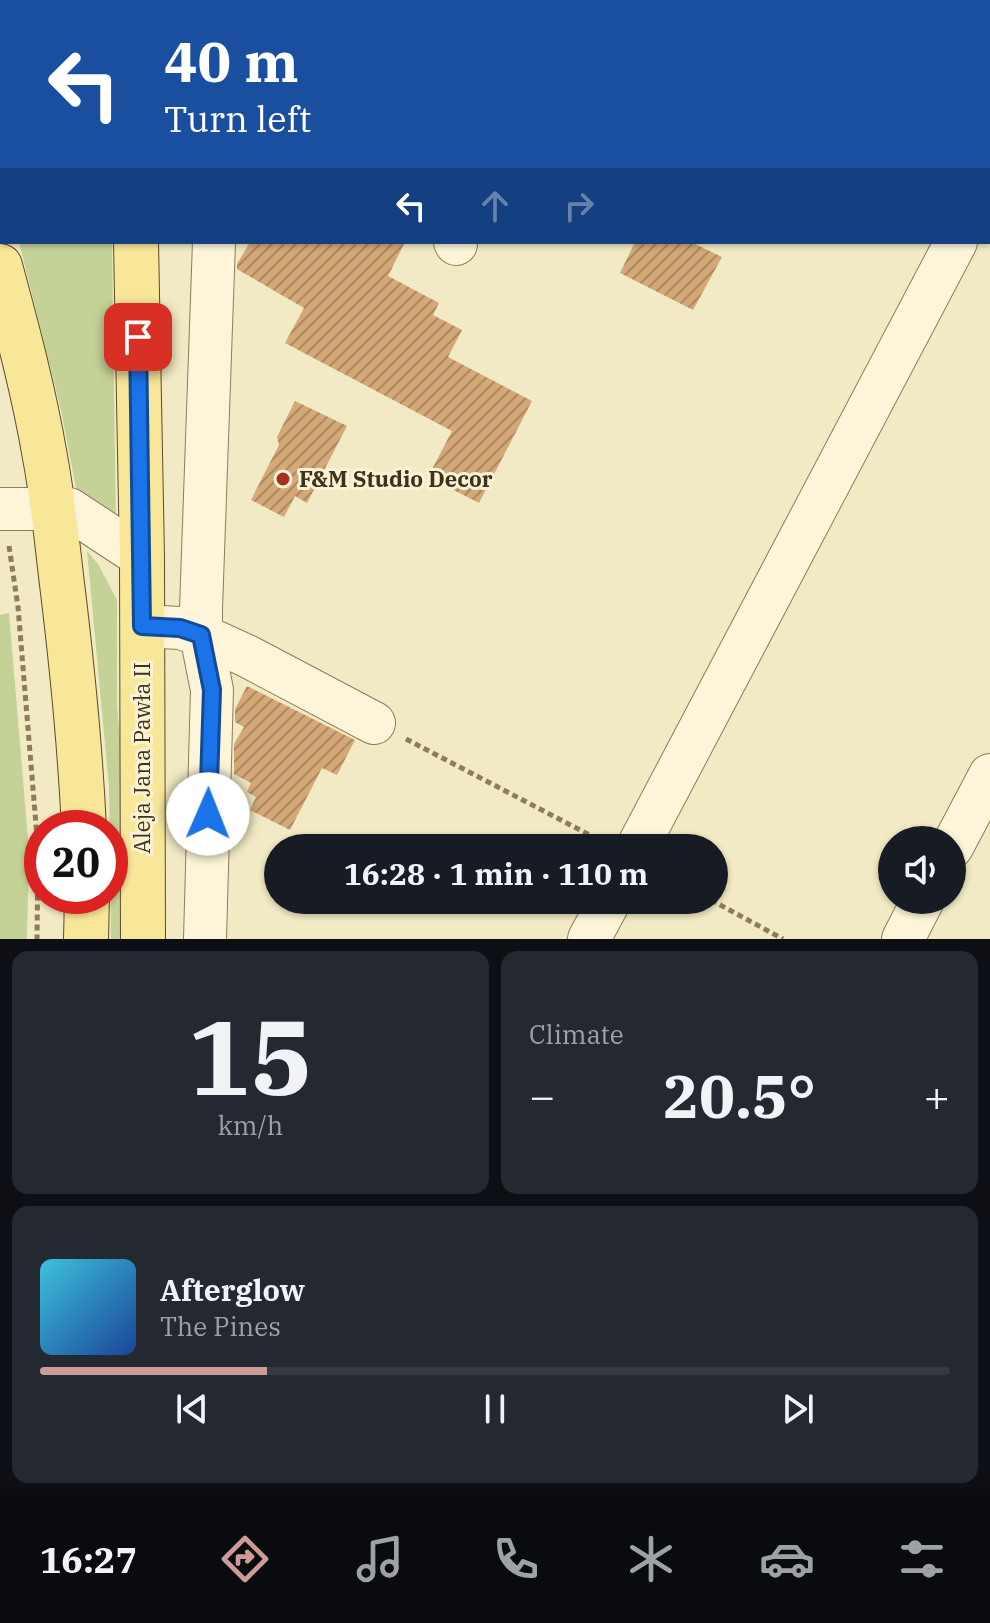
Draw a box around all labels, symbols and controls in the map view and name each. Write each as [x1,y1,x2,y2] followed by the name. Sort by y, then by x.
[164,25,299,97] text: 40 m
[32,32,136,136] icon: left
[164,95,311,142] text: Turn left
[389,184,433,228] icon: left
[473,184,517,228] icon: ahead
[557,184,601,228] icon: right
[104,303,172,371] pin
[116,315,160,359] icon: arrive
[299,464,493,493] place label: F&M Studio Decor
[274,470,292,488] marker: F&M Studio Decor
[127,662,156,854] street label: Aleja Jana Pawła II
[166,772,250,856] position arrow
[24,810,128,914] speed limit sign: 20
[878,826,966,914] map controls
[878,826,966,914] button: sound
[344,854,648,893] text: 16:28 · 1 min · 110 m
[188,988,313,1124] text: 15
[529,1017,624,1051] text: Climate
[663,1056,816,1135] text: 20.5°
[529,1067,555,1124] text: −
[924,1067,950,1124] text: +
[218,1108,283,1142] text: km/h
[160,1270,305,1309] text: Afterglow
[160,1309,281,1343] text: The Pines
[170,1387,214,1431] icon: previous
[473,1387,517,1431] icon: pause
[776,1387,820,1431] icon: next
[217,1531,273,1587] icon: directions
[352,1531,408,1587] icon: music
[488,1531,544,1587] icon: phone
[623,1531,679,1587] icon: climate
[759,1531,815,1587] icon: car
[894,1531,950,1587] icon: filters
[40,1536,137,1583] text: 16:27

